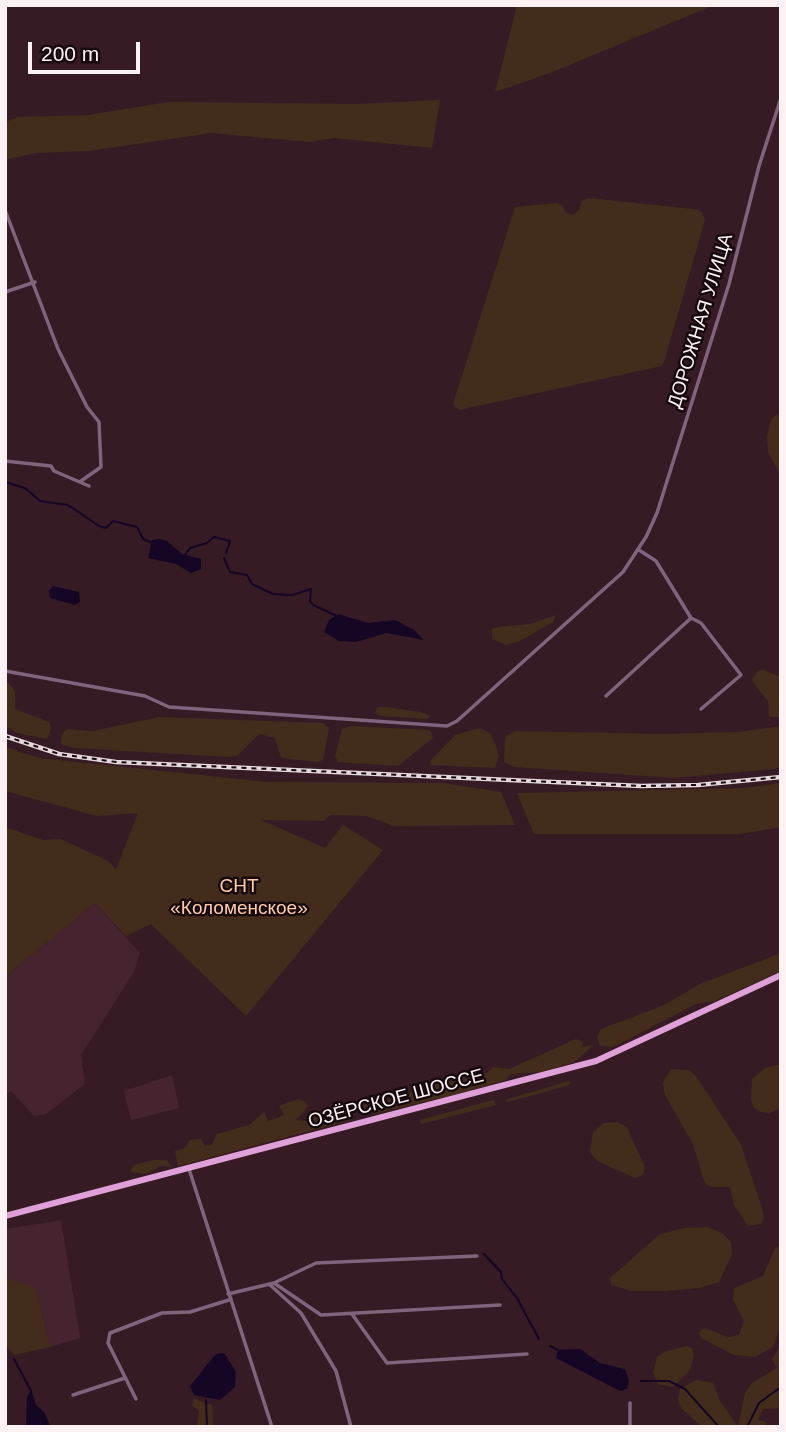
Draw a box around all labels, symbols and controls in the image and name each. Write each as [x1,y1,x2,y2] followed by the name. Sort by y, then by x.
[32,28,144,72] scale bar
[41,42,99,65] text: 200 m
[664,231,738,411] street label: ДОРОЖНАЯ УЛИЦА
[170,876,308,920] park label: СНТ «Коломенское»
[306,1065,486,1133] street label: ОЗЁРСКОЕ ШОССЕ

